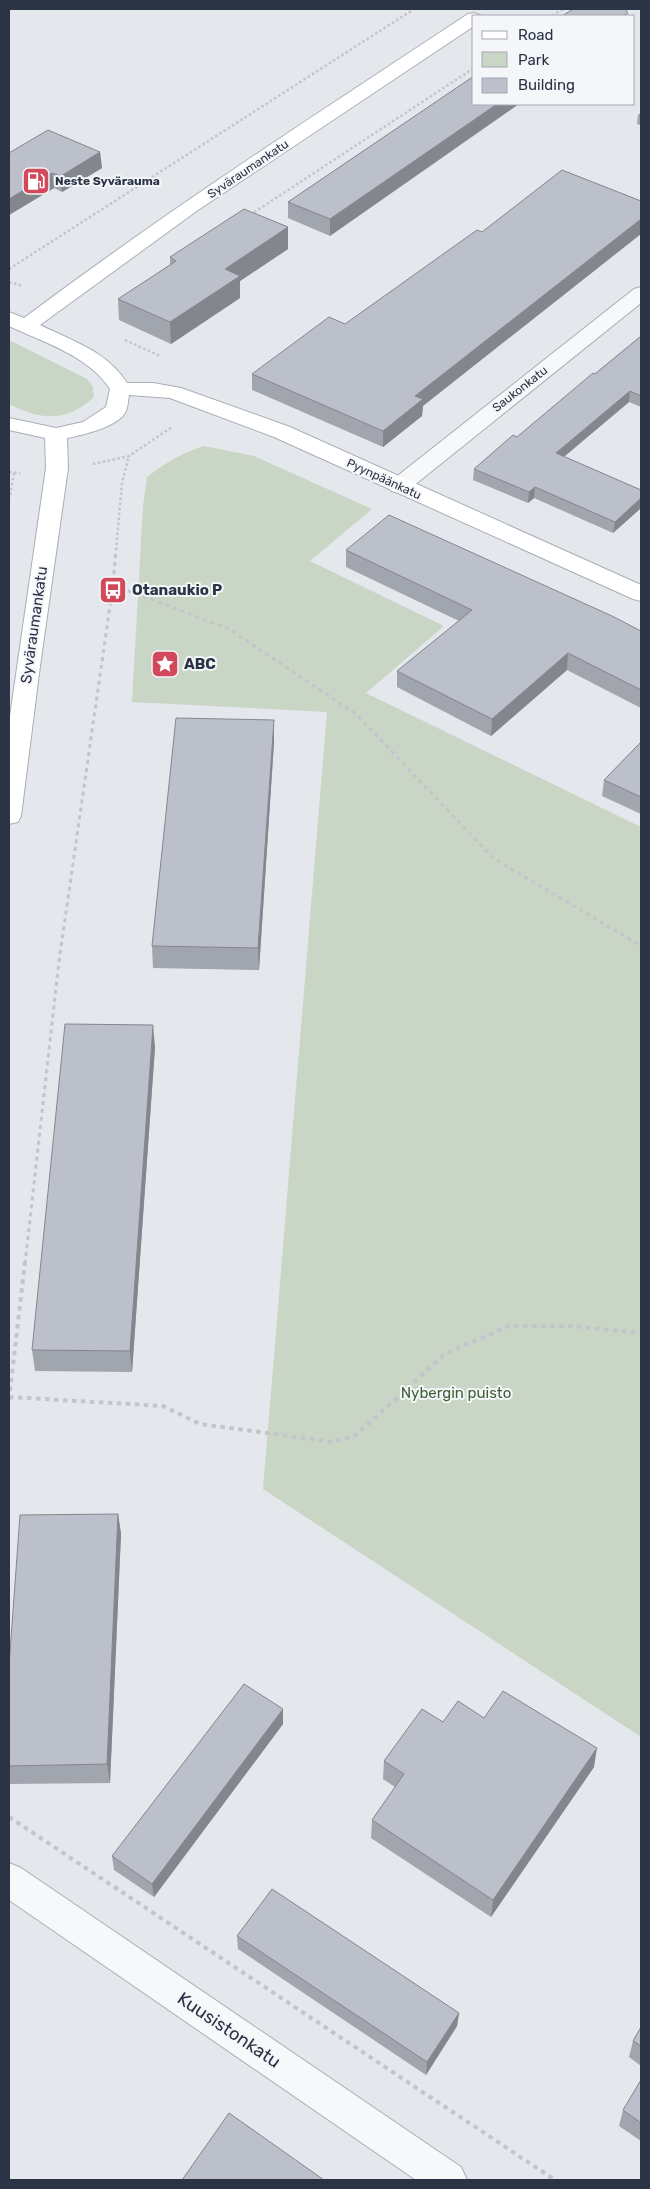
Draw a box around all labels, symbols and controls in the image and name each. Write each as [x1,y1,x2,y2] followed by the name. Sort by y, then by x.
[472,15,635,105] legend
[518,26,554,44] text: Road
[518,51,549,69] text: Park
[518,76,575,94] text: Building
[205,137,291,201] street label: Syväraumankatu
[21,166,51,196] fuel station icon: Neste Syvärauma
[55,174,160,188] place label: Neste Syvärauma
[490,363,550,415] street label: Saukonkatu
[345,456,423,502] street label: Pyynpäänkatu
[17,565,51,685] street label: Syväraumankatu
[98,575,128,605] bus stop icon: Otanaukio P
[132,581,222,599] place label: Otanaukio P
[150,649,180,679] place icon: ABC
[184,655,216,673] place label: ABC
[401,1384,511,1402] park label: Nybergin puisto
[173,1987,285,2073] street label: Kuusistonkatu

